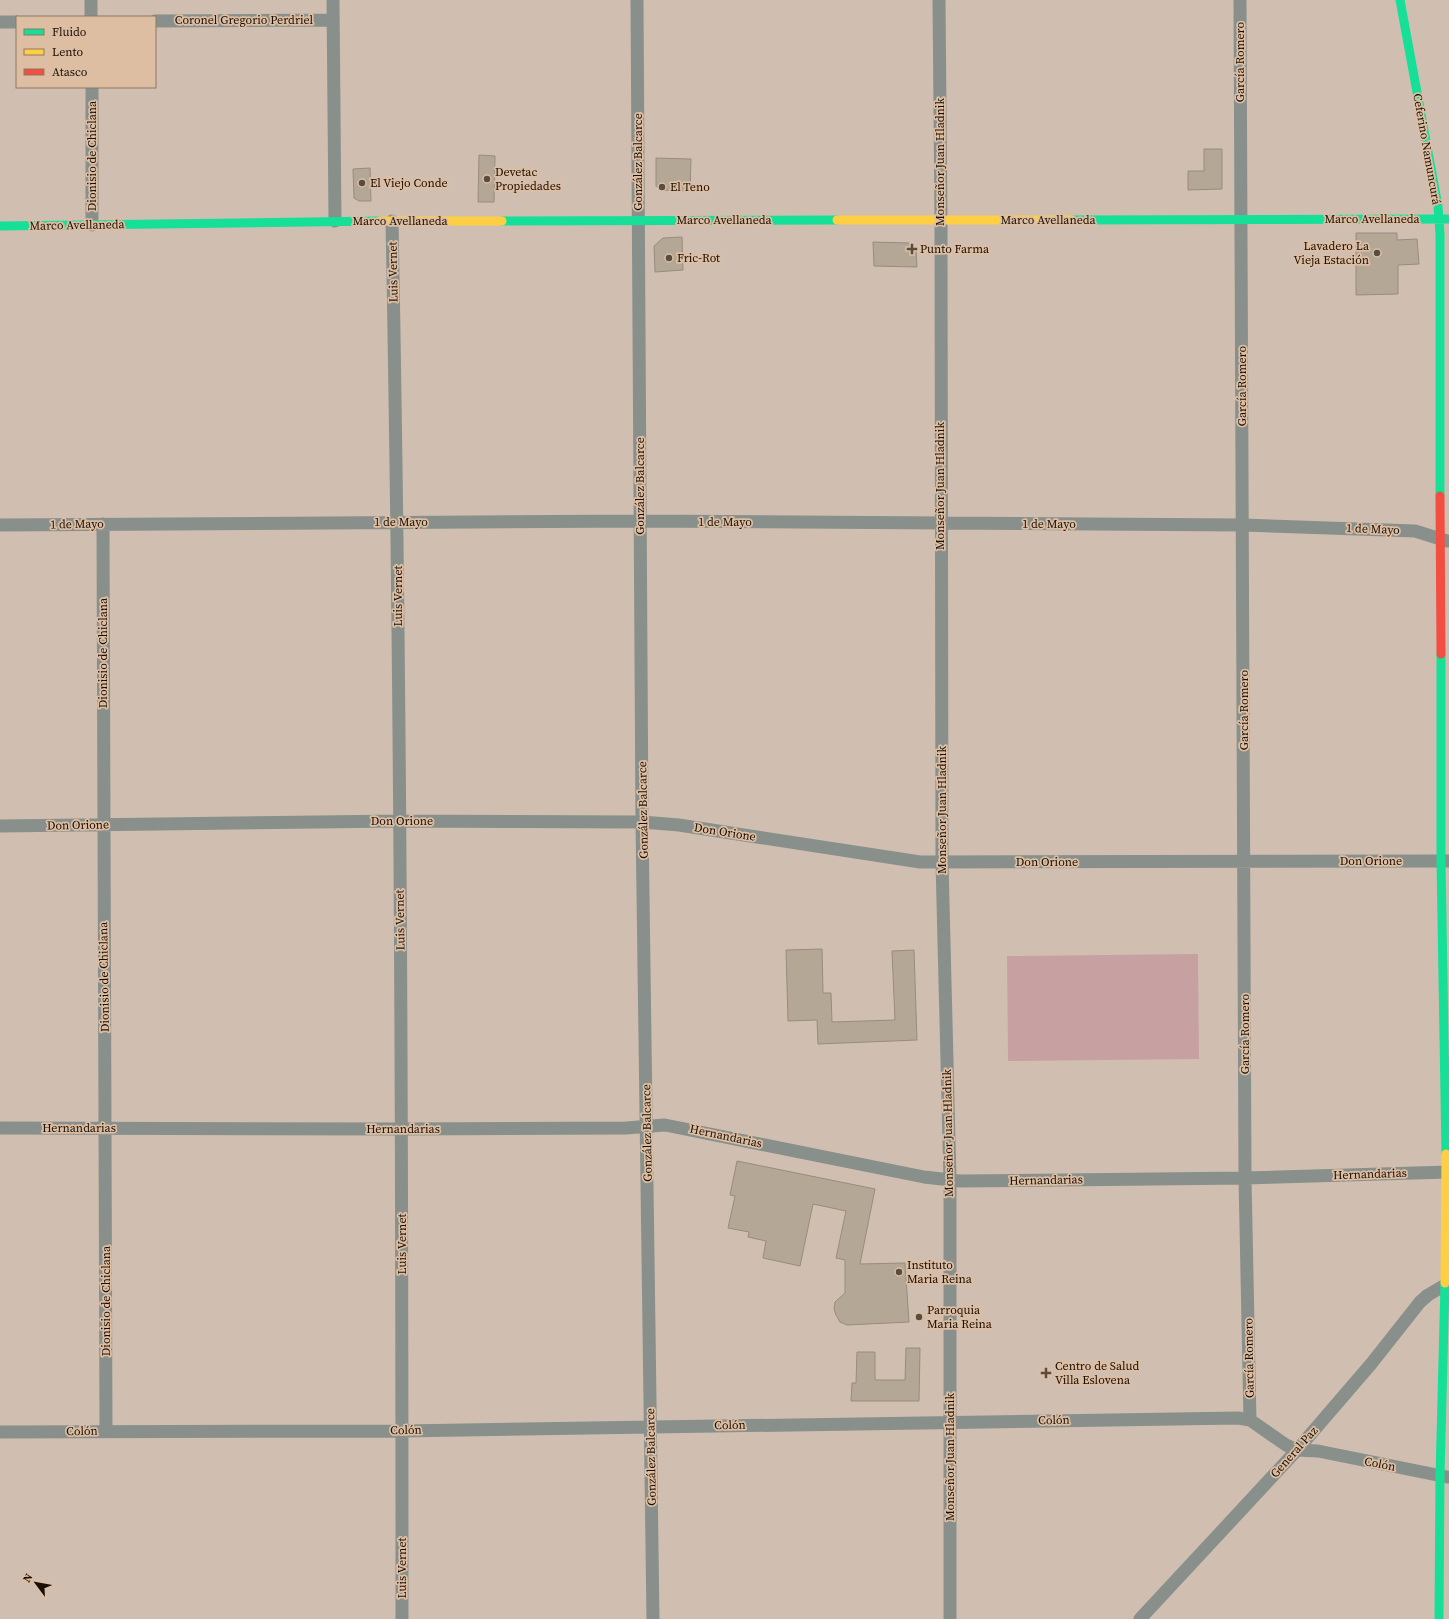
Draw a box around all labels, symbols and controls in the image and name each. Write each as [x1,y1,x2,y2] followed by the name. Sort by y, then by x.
[175,12,314,28] street label: Coronel Gregorio Perdriel
[16,16,156,88] legend
[1232,21,1248,102] street label: García Romero
[52,24,87,40] text: Fluido
[52,44,83,60] text: Lento
[52,64,88,80] text: Atasco
[1409,92,1445,207] street label: Ceferino Namuncurá
[932,98,948,226] street label: Monseñor Juan Hladnik
[84,100,100,211] street label: Dionisio de Chiclana
[630,113,646,211] street label: González Balcarce
[495,164,561,194] place label: Devetac Propiedades
[482,174,492,184] marker: Devetac Propiedades
[370,175,448,191] place label: El Viejo Conde
[357,178,367,188] marker: El Viejo Conde
[670,179,710,195] place label: El Teno
[657,182,667,192] marker: El Teno
[1324,211,1420,227] street label: Marco Avellaneda
[676,212,772,228] street label: Marco Avellaneda
[1000,212,1096,228] street label: Marco Avellaneda
[352,213,448,229] street label: Marco Avellaneda
[29,216,126,234] street label: Marco Avellaneda
[1294,238,1370,268] place label: Lavadero La Vieja Estación
[384,241,402,303] street label: Luis Vernet
[920,241,990,257] place label: Punto Farma
[907,244,917,254] marker: Punto Farma
[1372,248,1382,258] marker: Lavadero La Vieja Estación
[677,250,720,266] place label: Fric-Rot
[664,253,674,263] marker: Fric-Rot
[1234,345,1250,426] street label: García Romero
[932,422,948,550] street label: Monseñor Juan Hladnik
[632,437,648,535] street label: González Balcarce
[374,514,428,530] street label: 1 de Mayo
[698,514,752,530] street label: 1 de Mayo
[50,516,104,532] street label: 1 de Mayo
[1022,516,1076,532] street label: 1 de Mayo
[1346,520,1400,538] street label: 1 de Mayo
[390,566,406,626] street label: Luis Vernet
[95,597,111,708] street label: Dionisio de Chiclana
[1236,669,1252,750] street label: García Romero
[934,746,950,874] street label: Monseñor Juan Hladnik
[634,761,652,859] street label: González Balcarce
[371,813,433,829] street label: Don Orione
[47,816,109,834] street label: Don Orione
[693,819,757,845] street label: Don Orione
[1340,853,1402,869] street label: Don Orione
[1016,854,1078,870] street label: Don Orione
[391,889,409,951] street label: Luis Vernet
[95,921,113,1032] street label: Dionisio de Chiclana
[1237,993,1253,1074] street label: García Romero
[939,1068,957,1197] street label: Monseñor Juan Hladnik
[638,1084,656,1182] street label: González Balcarce
[42,1120,116,1136] street label: Hernandarias
[366,1121,440,1137] street label: Hernandarias
[688,1121,764,1151] street label: Hernandarias
[1333,1165,1407,1183] street label: Hernandarias
[1009,1171,1083,1189] street label: Hernandarias
[394,1214,410,1274] street label: Luis Vernet
[98,1245,114,1356] street label: Dionisio de Chiclana
[907,1257,973,1287] place label: Instituto Maria Reina
[894,1267,904,1277] marker: Instituto Maria Reina
[927,1302,993,1332] place label: Parroquia Maria Reina
[914,1312,924,1322] marker: Parroquia Maria Reina
[1240,1317,1258,1398] street label: García Romero
[1055,1358,1139,1388] place label: Centro de Salud Villa Eslovena
[1040,1367,1052,1379] marker: Centro de Salud Villa Eslovena
[942,1393,958,1521] street label: Monseñor Juan Hladnik
[642,1408,660,1506] street label: González Balcarce
[1038,1412,1070,1428] street label: Colón
[714,1417,746,1433] street label: Colón
[390,1422,422,1438] street label: Colón
[66,1423,98,1439] street label: Colón
[1267,1423,1322,1481] street label: General Paz
[1363,1453,1397,1475] street label: Colón
[394,1538,410,1598] street label: Luis Vernet
[16,1563,56,1603] north arrow
[19,1571,36,1585] text: N

